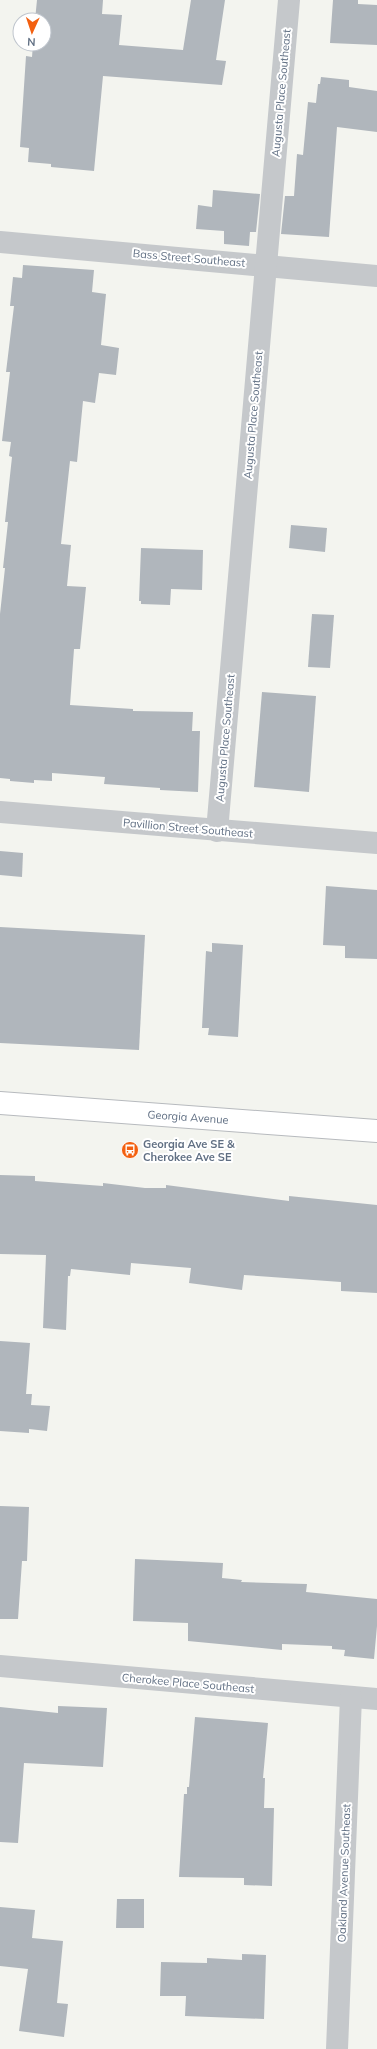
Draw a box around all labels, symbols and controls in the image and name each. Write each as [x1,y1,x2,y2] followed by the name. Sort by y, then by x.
[12,12,52,52] north arrow
[268,28,294,158] street label: Augusta Place Southeast
[27,35,36,49] text: N
[132,246,246,270] street label: Bass Street Southeast
[240,350,266,480] street label: Augusta Place Southeast
[212,673,238,803] street label: Augusta Place Southeast
[123,815,254,841] street label: Pavillion Street Southeast
[147,1107,229,1127] street label: Georgia Avenue
[143,1137,235,1164] place label: Georgia Ave SE & Cherokee Ave SE
[120,1140,140,1160] bus stop icon: Georgia Ave SE & Cherokee Ave SE
[121,1670,255,1696] street label: Cherokee Place Southeast
[335,1803,353,1943] street label: Oakland Avenue Southeast

